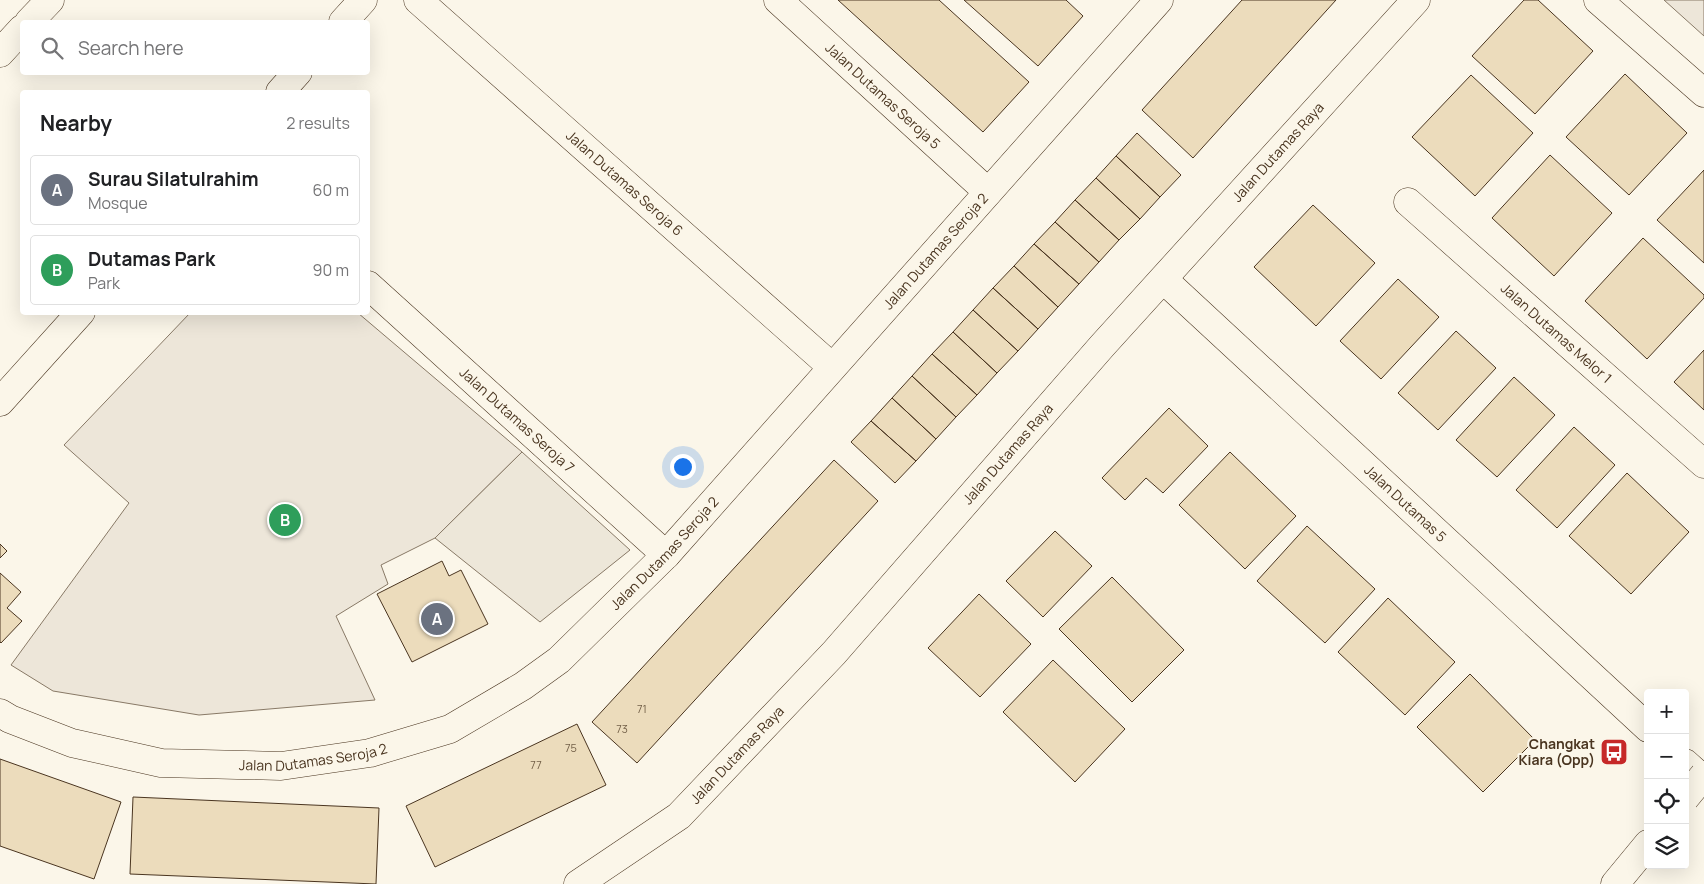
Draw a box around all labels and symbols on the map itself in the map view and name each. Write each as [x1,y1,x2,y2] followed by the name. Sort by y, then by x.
[821,38,945,153] street label: Jalan Dutamas Seroja 5
[1227,98,1328,206] street label: Jalan Dutamas Raya
[562,126,687,240] street label: Jalan Dutamas Seroja 6
[879,189,992,313] street label: Jalan Dutamas Seroja 2
[1497,279,1616,387] street label: Jalan Dutamas Melor 1
[456,363,579,477] street label: Jalan Dutamas Seroja 7
[958,399,1057,508] street label: Jalan Dutamas Raya
[670,454,696,480] your location
[1361,460,1451,546] street label: Jalan Dutamas 5
[606,492,722,614] street label: Jalan Dutamas Seroja 2
[269,501,301,539] pin: B
[421,600,453,638] pin: A
[637,701,647,716] house number: 71
[686,701,788,808] street label: Jalan Dutamas Raya
[616,721,628,736] house number: 73
[1519,734,1595,769] place label: Changkat Kiara (Opp)
[1599,737,1629,767] bus stop icon: Changkat Kiara (Opp)
[239,738,389,775] street label: Jalan Dutamas Seroja 2
[565,740,577,755] house number: 75
[530,757,542,772] house number: 77

